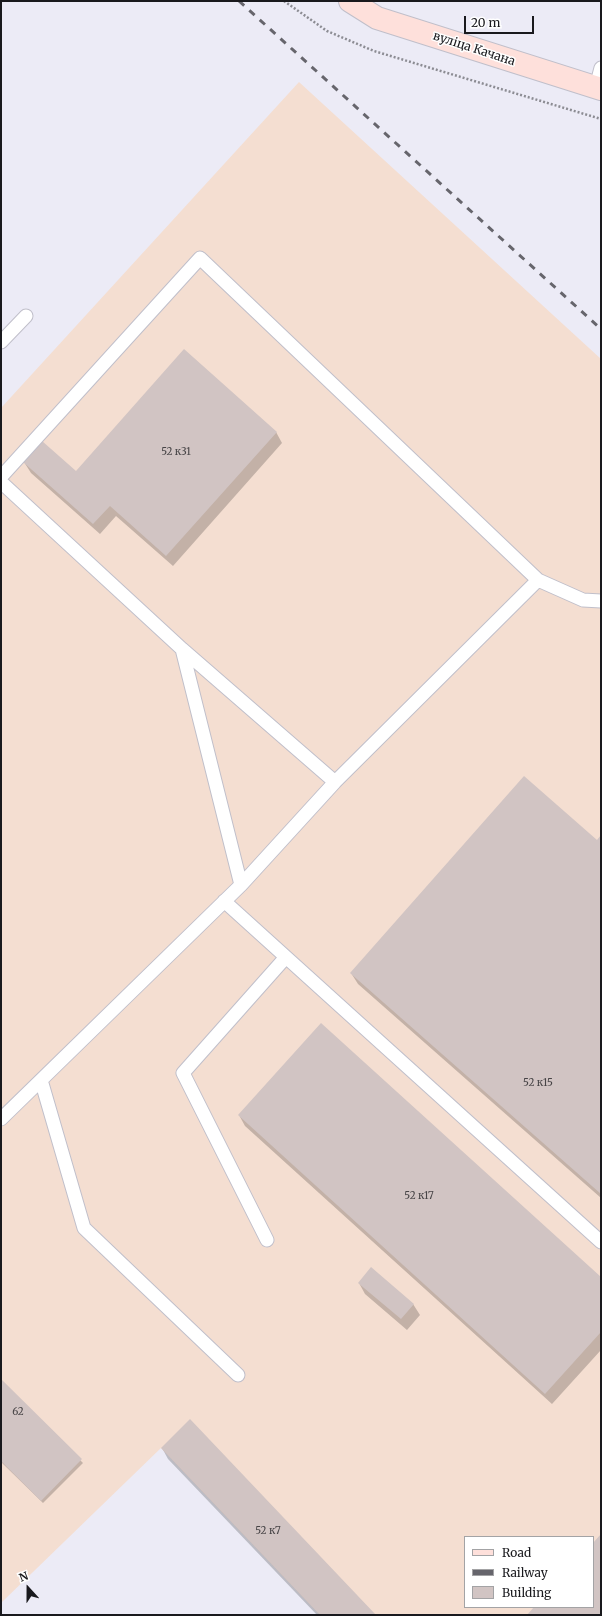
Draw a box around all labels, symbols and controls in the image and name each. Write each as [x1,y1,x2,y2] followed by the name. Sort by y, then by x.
[466,8,536,34] scale bar
[471,15,500,30] text: 20 m
[431,29,517,69] street label: вуліца Качана
[161,446,191,458] house number: 52 к31
[523,1077,553,1089] house number: 52 к15
[404,1190,434,1202] house number: 52 к17
[12,1406,24,1418] house number: 62
[255,1525,281,1537] house number: 52 к7
[464,1536,594,1608] legend
[502,1545,531,1560] text: Road
[502,1565,548,1580] text: Railway
[8,1568,48,1608] north arrow
[17,1569,30,1585] text: N
[502,1585,551,1600] text: Building

